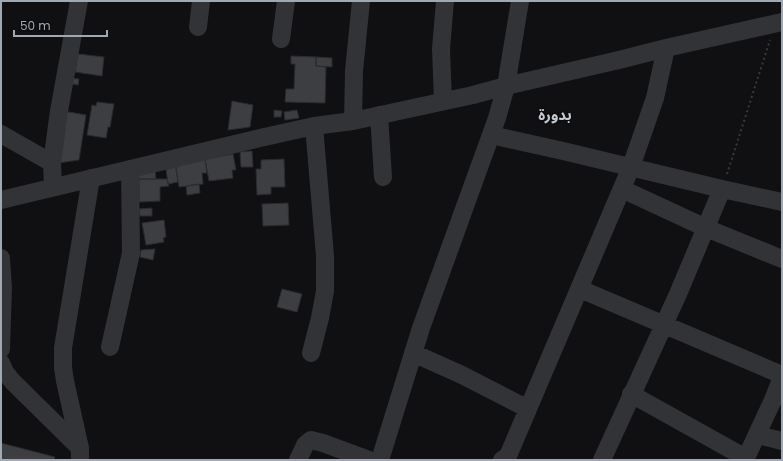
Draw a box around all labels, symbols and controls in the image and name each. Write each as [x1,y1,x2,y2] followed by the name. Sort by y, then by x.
[14,12,107,38] scale bar
[20,17,51,34] text: 50 m
[538,104,572,125] district label: بدورة

